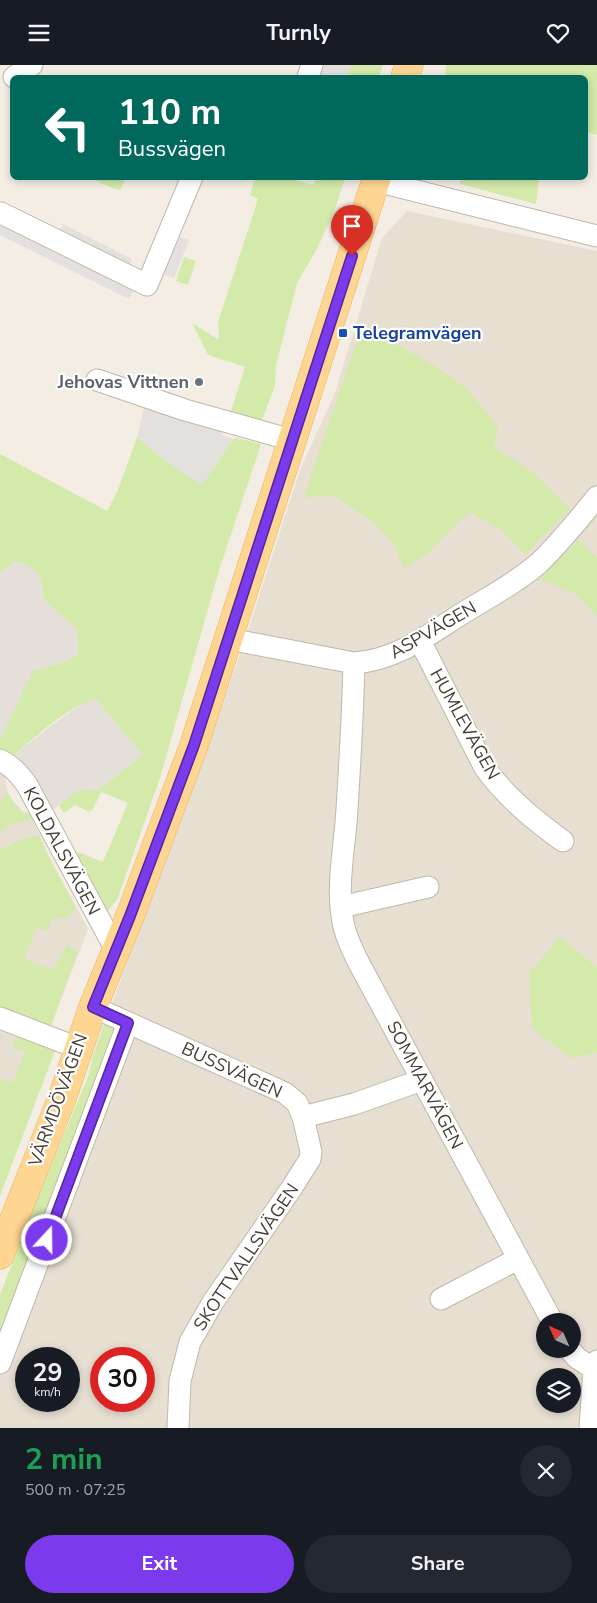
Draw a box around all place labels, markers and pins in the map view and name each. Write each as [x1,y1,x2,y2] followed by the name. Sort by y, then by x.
[331,205,373,256] pin
[353,321,482,345] place label: Telegramvägen
[337,327,349,339] marker: Telegramvägen
[57,370,189,394] place label: Jehovas Vittnen
[193,376,205,388] marker: Jehovas Vittnen

